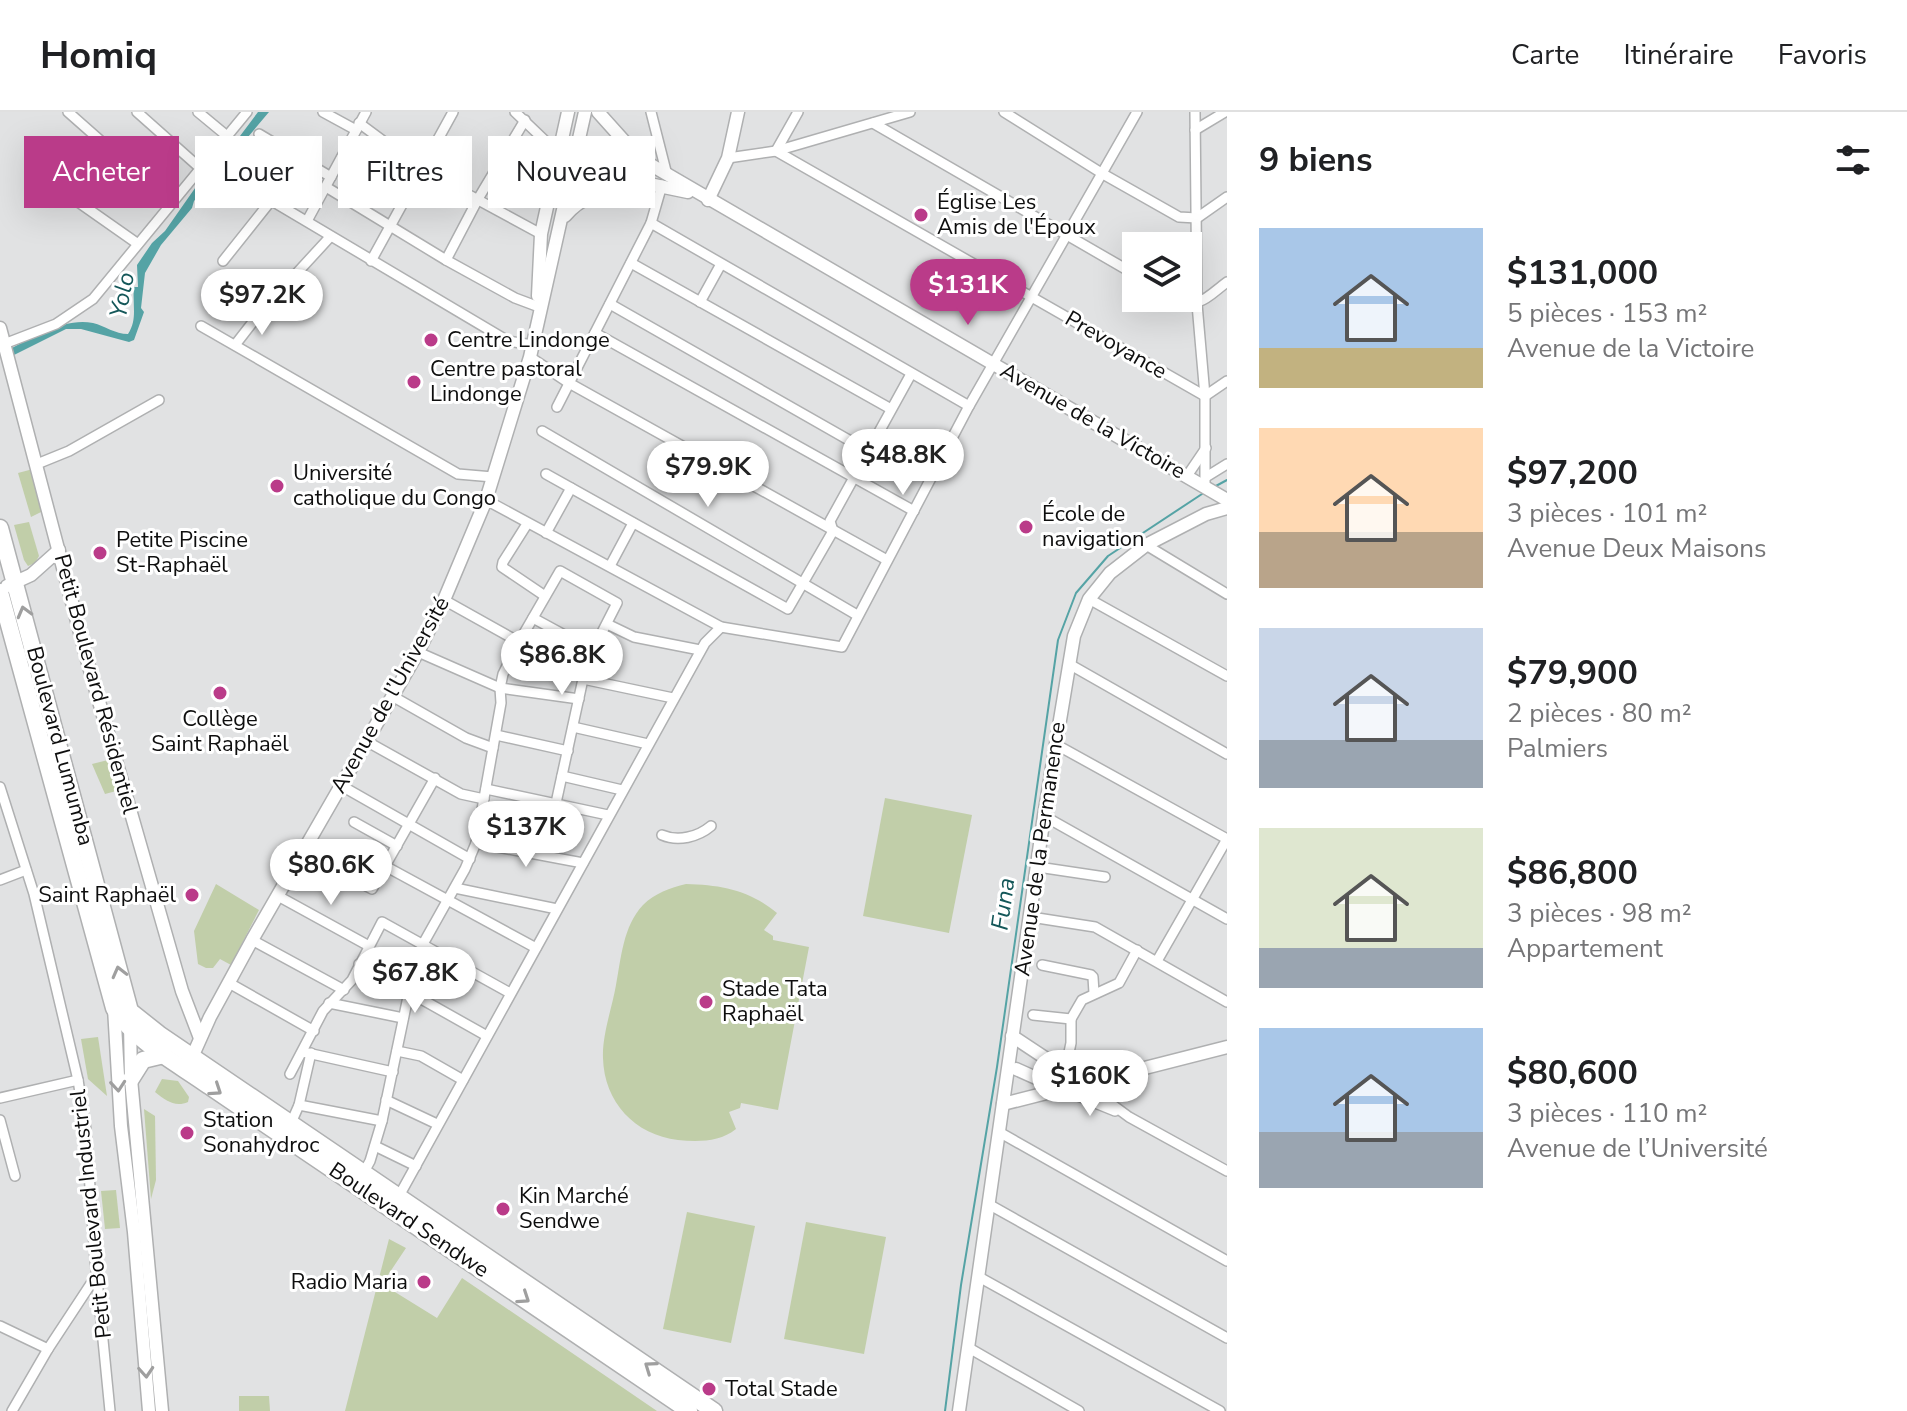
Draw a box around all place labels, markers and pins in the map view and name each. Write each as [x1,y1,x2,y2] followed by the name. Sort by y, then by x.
[937,187,1096,242] place label: Église Les Amis de l'Époux
[912,206,930,224] marker: Église Les Amis de l'Époux
[912,259,1024,327] pin: $131K
[197,269,327,337] pin: $97.2K
[447,325,610,355] place label: Centre Lindonge
[422,331,440,349] marker: Centre Lindonge
[430,354,582,409] place label: Centre pastoral Lindonge
[405,373,423,391] marker: Centre pastoral Lindonge
[838,429,968,497] pin: $48.8K
[643,441,773,509] pin: $79.9K
[293,458,496,513] place label: Université catholique du Congo
[268,477,286,495] marker: Université catholique du Congo
[1042,499,1145,554] place label: École de navigation
[1017,518,1035,536] marker: École de navigation
[116,525,248,580] place label: Petite Piscine St-Raphaël
[91,544,109,562] marker: Petite Piscine St-Raphaël
[497,629,627,697] pin: $86.8K
[211,684,229,702] marker: Collège Saint Raphaël
[151,704,289,759] place label: Collège Saint Raphaël
[470,801,582,869] pin: $137K
[266,839,396,907] pin: $80.6K
[38,880,176,910] place label: Saint Raphaël
[183,886,201,904] marker: Saint Raphaël
[350,947,480,1015] pin: $67.8K
[722,974,828,1029] place label: Stade Tata Raphaël
[697,993,715,1011] marker: Stade Tata Raphaël
[1034,1050,1146,1118] pin: $160K
[203,1105,319,1160] place label: Station Sonahydroc
[178,1124,196,1142] marker: Station Sonahydroc
[519,1181,629,1236] place label: Kin Marché Sendwe
[494,1200,512,1218] marker: Kin Marché Sendwe
[291,1267,408,1297] place label: Radio Maria
[415,1273,433,1291] marker: Radio Maria
[725,1374,838,1404] place label: Total Stade
[700,1380,718,1398] marker: Total Stade

